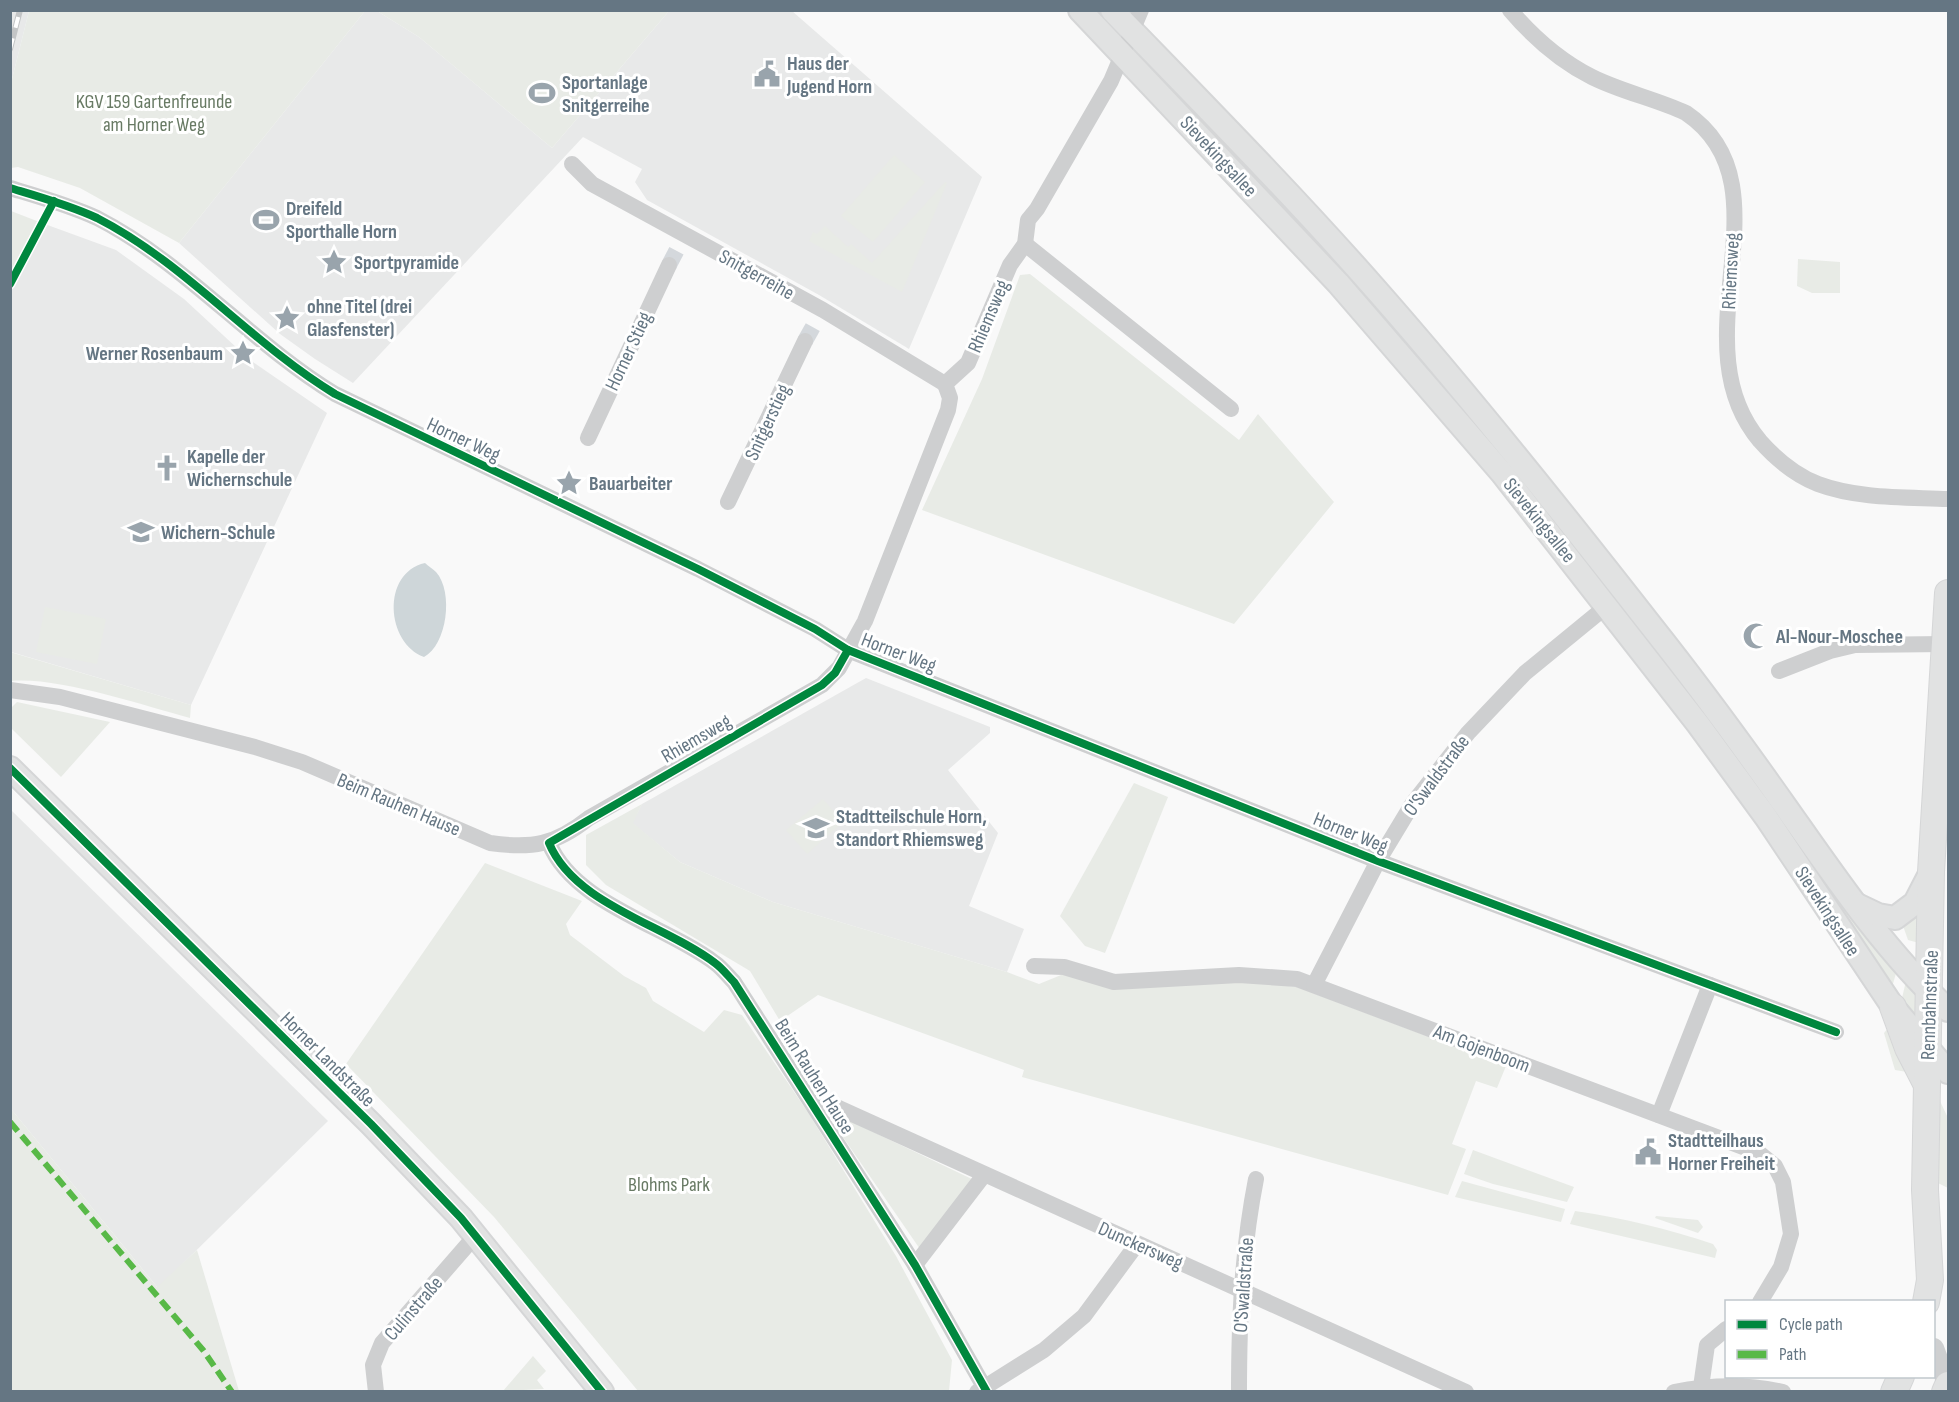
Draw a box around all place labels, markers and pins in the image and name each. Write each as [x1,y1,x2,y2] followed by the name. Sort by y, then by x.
[786,52,872,99] place label: Haus der Jugend Horn
[752,59,782,89] public building icon: Haus der Jugend Horn
[562,71,650,118] place label: Sportanlage Snitgerreihe
[527,78,557,108] sports icon: Sportanlage Snitgerreihe
[286,197,397,244] place label: Dreifeld Sporthalle Horn
[251,205,281,235] sports icon: Dreifeld Sporthalle Horn
[319,247,349,277] place icon: Sportpyramide
[354,251,459,275] place label: Sportpyramide
[307,295,412,342] place label: ohne Titel (drei Glasfenster)
[272,303,302,333] place icon: ohne Titel (drei Glasfenster)
[228,338,258,368] place icon: Werner Rosenbaum
[86,342,223,366] place label: Werner Rosenbaum
[187,445,292,492] place label: Kapelle der Wichernschule
[152,453,182,483] church icon: Kapelle der Wichernschule
[554,468,584,498] place icon: Bauarbeiter
[589,472,672,496] place label: Bauarbeiter
[126,517,156,547] school or university icon: Wichern-Schule
[161,521,275,545] place label: Wichern-Schule
[1741,621,1771,651] mosque icon: Al-Nour-Moschee
[1775,625,1903,649] place label: Al-Nour-Moschee
[836,805,987,852] place label: Stadtteilschule Horn, Standort Rhiemsweg
[801,813,831,843] school or university icon: Stadtteilschule Horn, Standort Rhiemsweg
[1668,1129,1775,1176] place label: Stadtteilhaus Horner Freiheit
[1633,1137,1663,1167] public building icon: Stadtteilhaus Horner Freiheit

